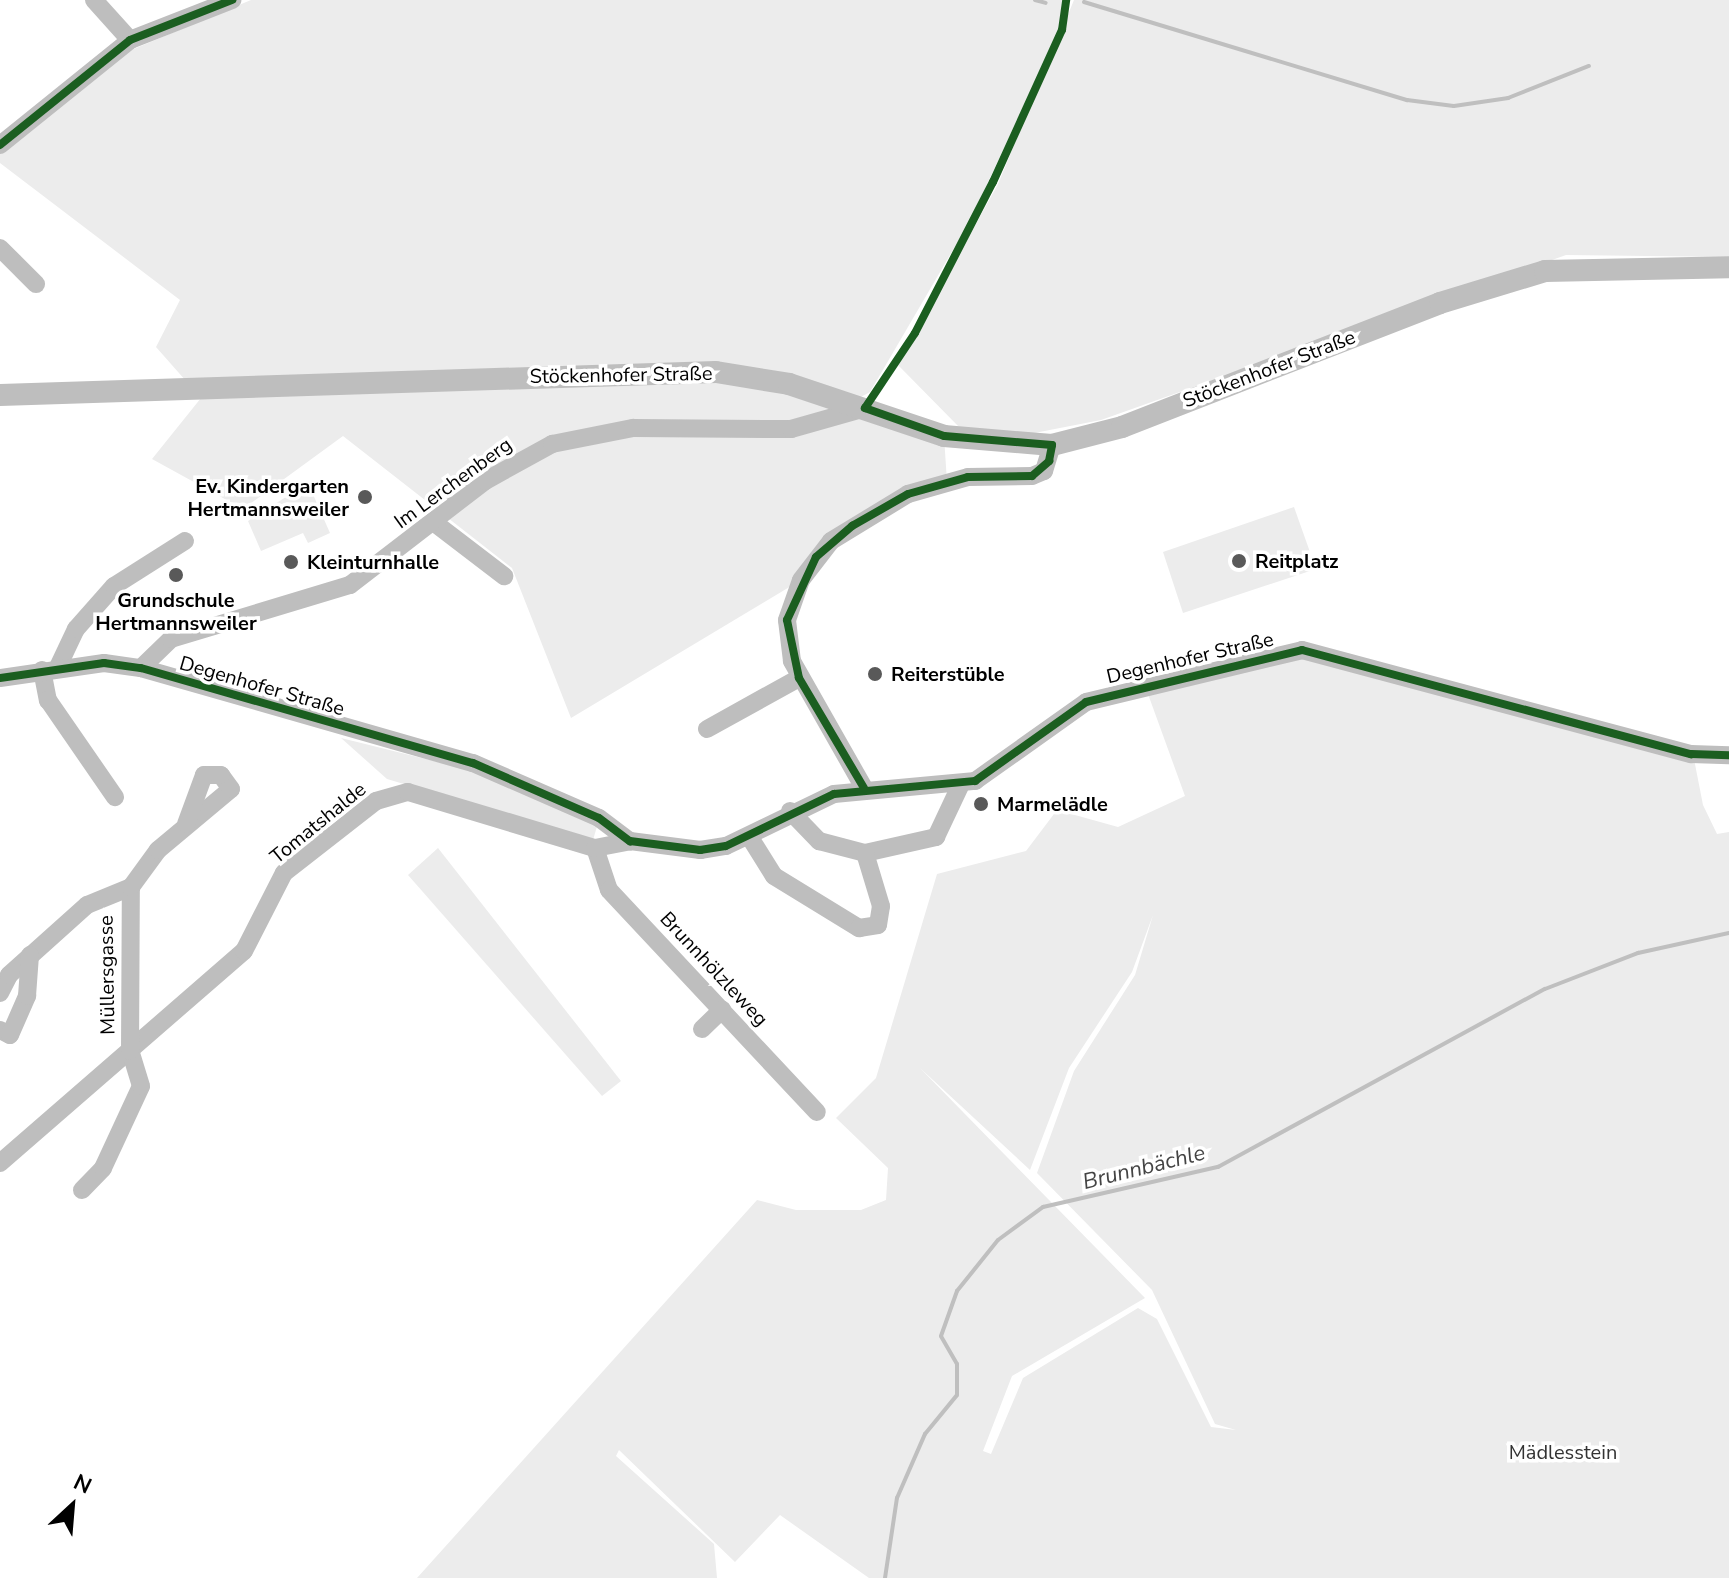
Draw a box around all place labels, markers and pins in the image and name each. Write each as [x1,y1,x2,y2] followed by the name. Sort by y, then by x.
[187,474,349,521] place label: Ev. Kindergarten Hertmannsweiler
[356,488,374,506] marker: Ev. Kindergarten Hertmannsweiler
[1255,549,1339,573] place label: Reitplatz
[307,550,439,574] place label: Kleinturnhalle
[1230,552,1248,570] marker: Reitplatz
[282,553,300,571] marker: Kleinturnhalle
[167,566,185,584] marker: Grundschule Hertmannsweiler
[95,588,257,635] place label: Grundschule Hertmannsweiler
[891,662,1005,686] place label: Reiterstüble
[866,665,884,683] marker: Reiterstüble
[997,792,1108,816] place label: Marmelädle
[972,795,990,813] marker: Marmelädle

